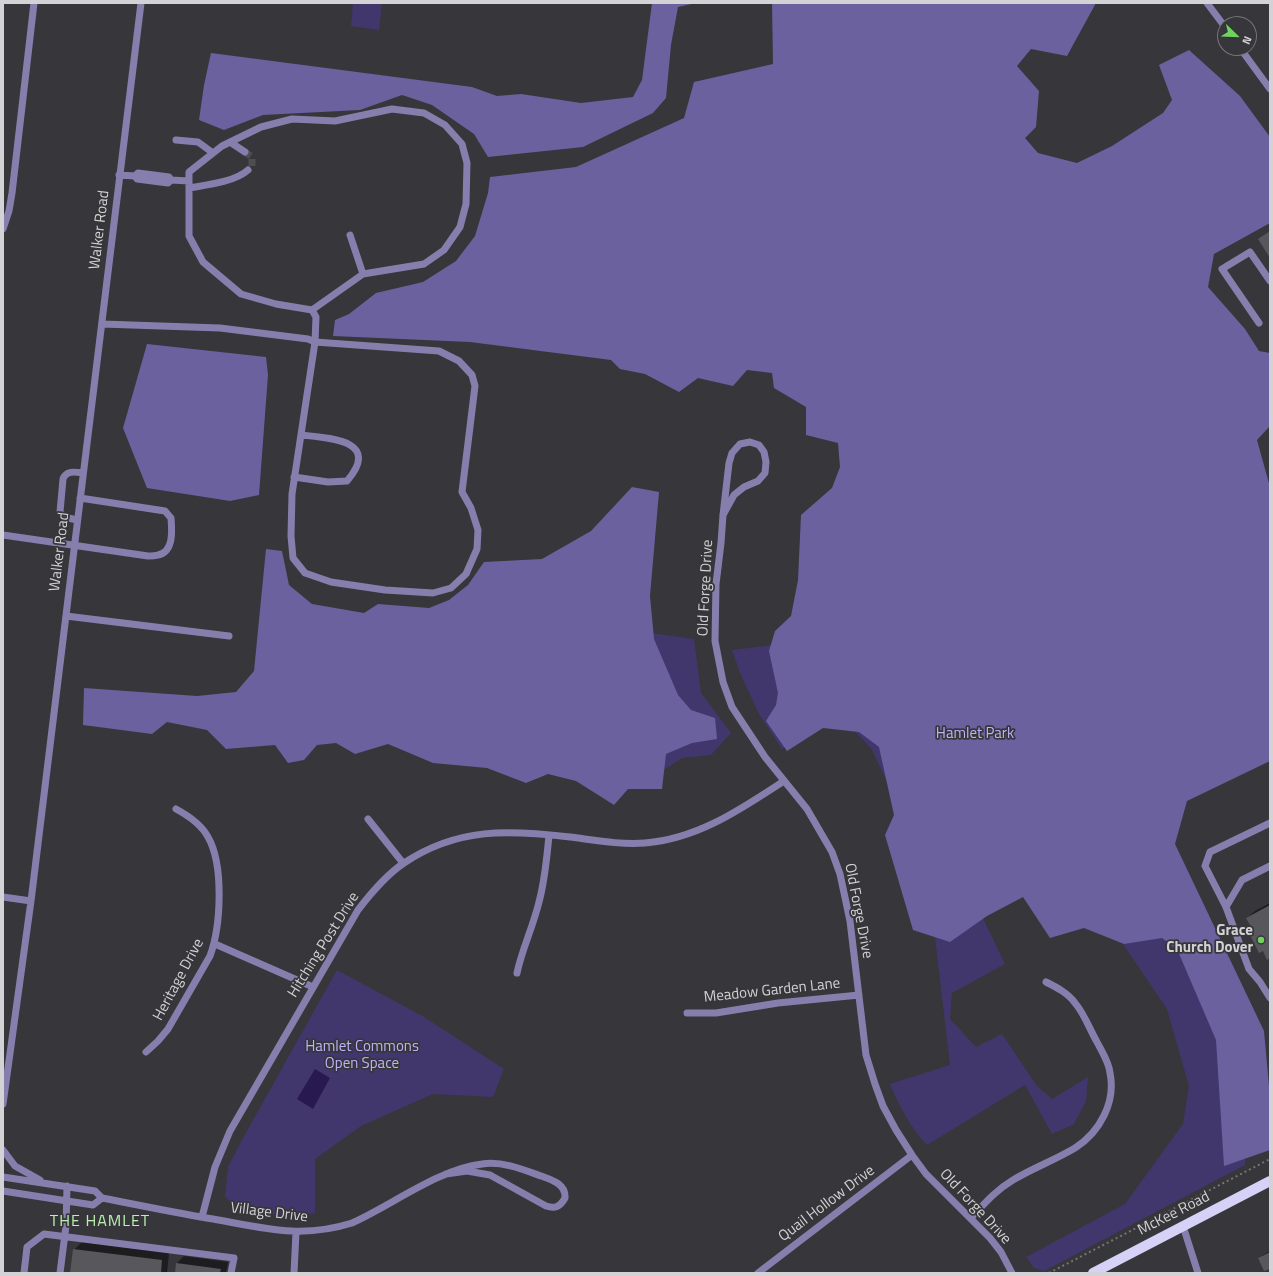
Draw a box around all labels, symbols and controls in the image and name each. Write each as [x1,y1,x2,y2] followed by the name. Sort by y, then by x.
[1217,16,1257,56] north arrow
[1238,34,1256,47] text: N
[86,189,114,271] street label: Walker Road
[46,511,74,593] street label: Walker Road
[694,539,718,637] street label: Old Forge Drive
[936,725,1014,743] park label: Hamlet Park
[840,862,876,960] street label: Old Forge Drive
[284,889,364,1001] street label: Hitching Post Drive
[1166,922,1253,957] place label: Grace Church Dover
[1256,935,1266,945] marker: Grace Church Dover
[150,936,208,1024] street label: Heritage Drive
[703,975,841,1007] street label: Meadow Garden Lane
[305,1038,419,1073] park label: Hamlet Commons Open Space
[775,1162,879,1246] street label: Quail Hollow Drive
[935,1166,1015,1248] street label: Old Forge Drive
[1135,1188,1213,1240] street label: McKee Road
[229,1199,309,1227] street label: Village Drive
[50,1212,150,1232] district label: THE HAMLET

